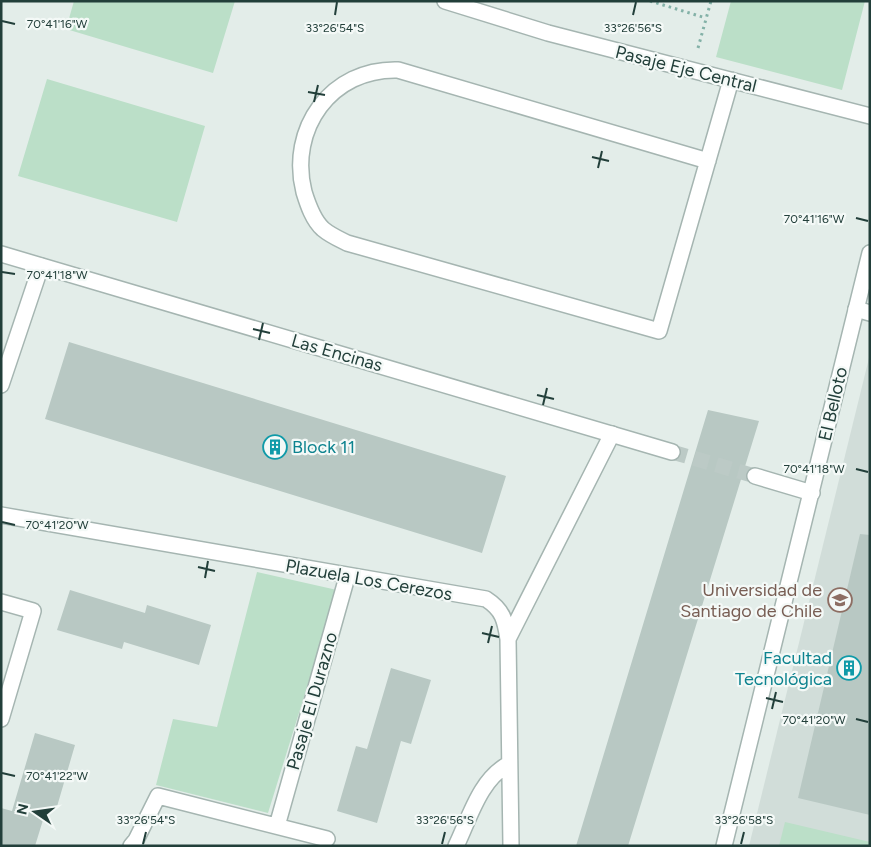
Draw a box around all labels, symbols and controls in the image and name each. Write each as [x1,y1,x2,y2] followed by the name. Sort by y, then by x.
[27,17,88,31] text: 70°41'16"W
[306,21,364,35] text: 33°26'54"S
[604,21,662,35] text: 33°26'56"S
[613,41,759,97] street label: Pasaje Eje Central
[784,212,845,226] text: 70°41'16"W
[26,268,88,282] text: 70°41'18"W
[289,330,385,376] street label: Las Encinas
[814,365,852,443] street label: El Belloto
[262,434,288,460] building icon: Block 11
[292,436,355,458] place label: Block 11
[783,462,845,476] text: 70°41'18"W
[25,518,89,532] text: 70°41'20"W
[284,555,454,605] street label: Plazuela Los Cerezos
[680,579,822,622] place label: Universidad de Santiago de Chile
[827,587,853,613] school or university icon: Universidad de Santiago de Chile
[282,630,342,772] street label: Pasaje El Durazno
[735,647,832,690] place label: Facultad Tecnológica
[836,655,862,681] building icon: Facultad Tecnológica
[782,713,846,727] text: 70°41'20"W
[26,769,89,783] text: 70°41'22"W
[10,787,60,837] north arrow
[13,802,32,816] text: N
[117,813,175,827] text: 33°26'54"S
[416,813,474,827] text: 33°26'56"S
[715,813,773,827] text: 33°26'58"S

